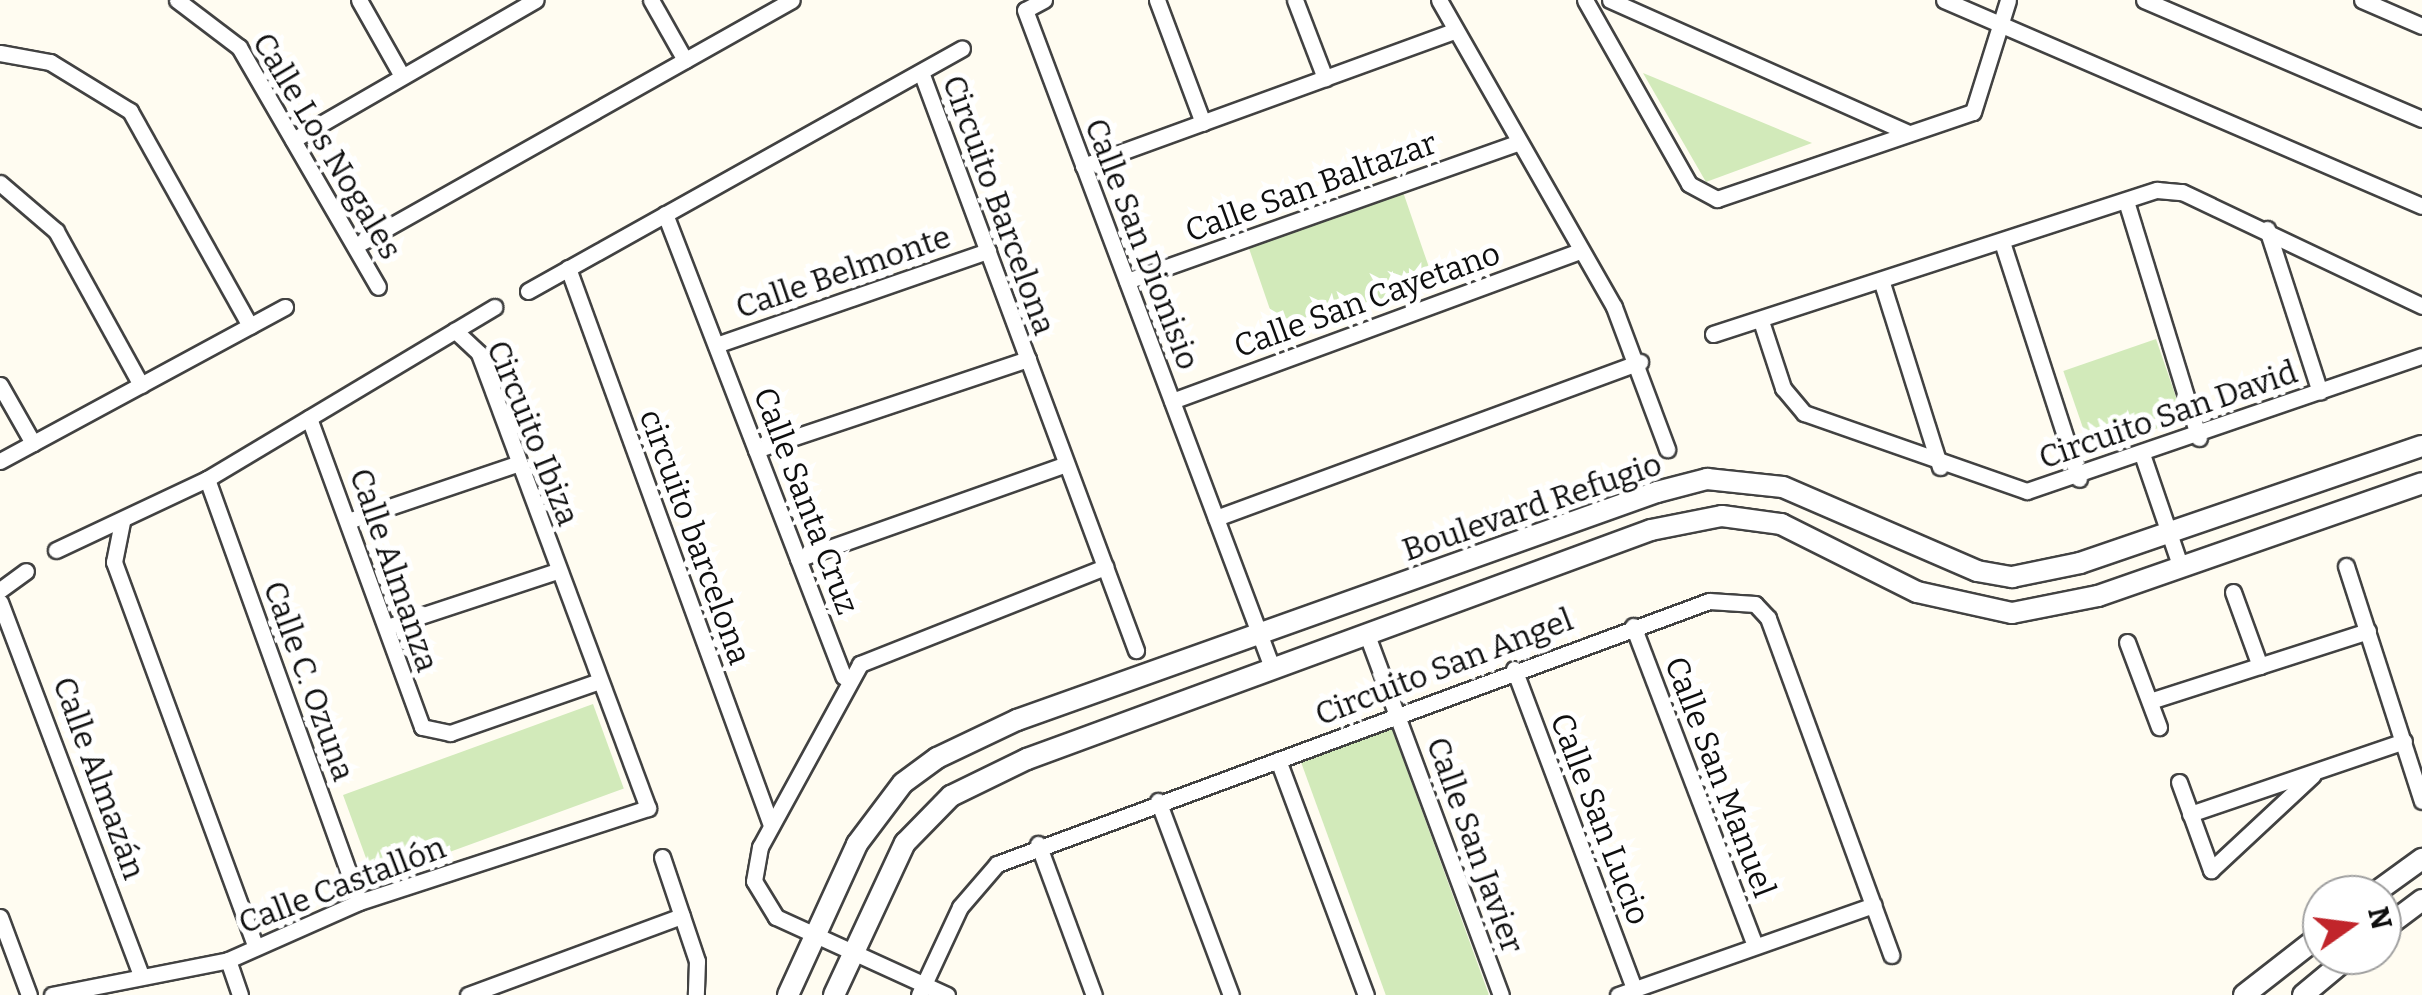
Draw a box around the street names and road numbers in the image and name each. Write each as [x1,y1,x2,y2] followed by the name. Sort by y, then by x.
[244,26,410,266] street label: Calle Los Nogales
[934,70,1064,340] street label: Circuito Barcelona
[1076,113,1208,375] street label: Calle San Dionisio
[1180,124,1442,250] street label: Calle San Baltazar
[731,217,955,327] street label: Calle Belmonte
[1229,234,1505,366] street label: Calle San Cayetano
[478,335,588,531] street label: Circuito Ibiza
[2034,353,2302,477] street label: Circuito San David
[745,382,867,620] street label: Calle Santa Cruz
[631,404,759,670] street label: circuito barcelona
[1397,445,1667,569] street label: Boulevard Refugio
[341,463,447,677] street label: Calle Almanza
[255,576,363,786] street label: Calle C. Ozuna
[1310,600,1578,734] street label: Circuito San Angel
[1656,651,1784,903] street label: Calle San Manuel
[45,672,153,884] street label: Calle Almazán
[1542,708,1658,930] street label: Calle San Lucio
[1418,732,1532,958] street label: Calle San Javier
[233,828,451,942] street label: Calle Castallón

